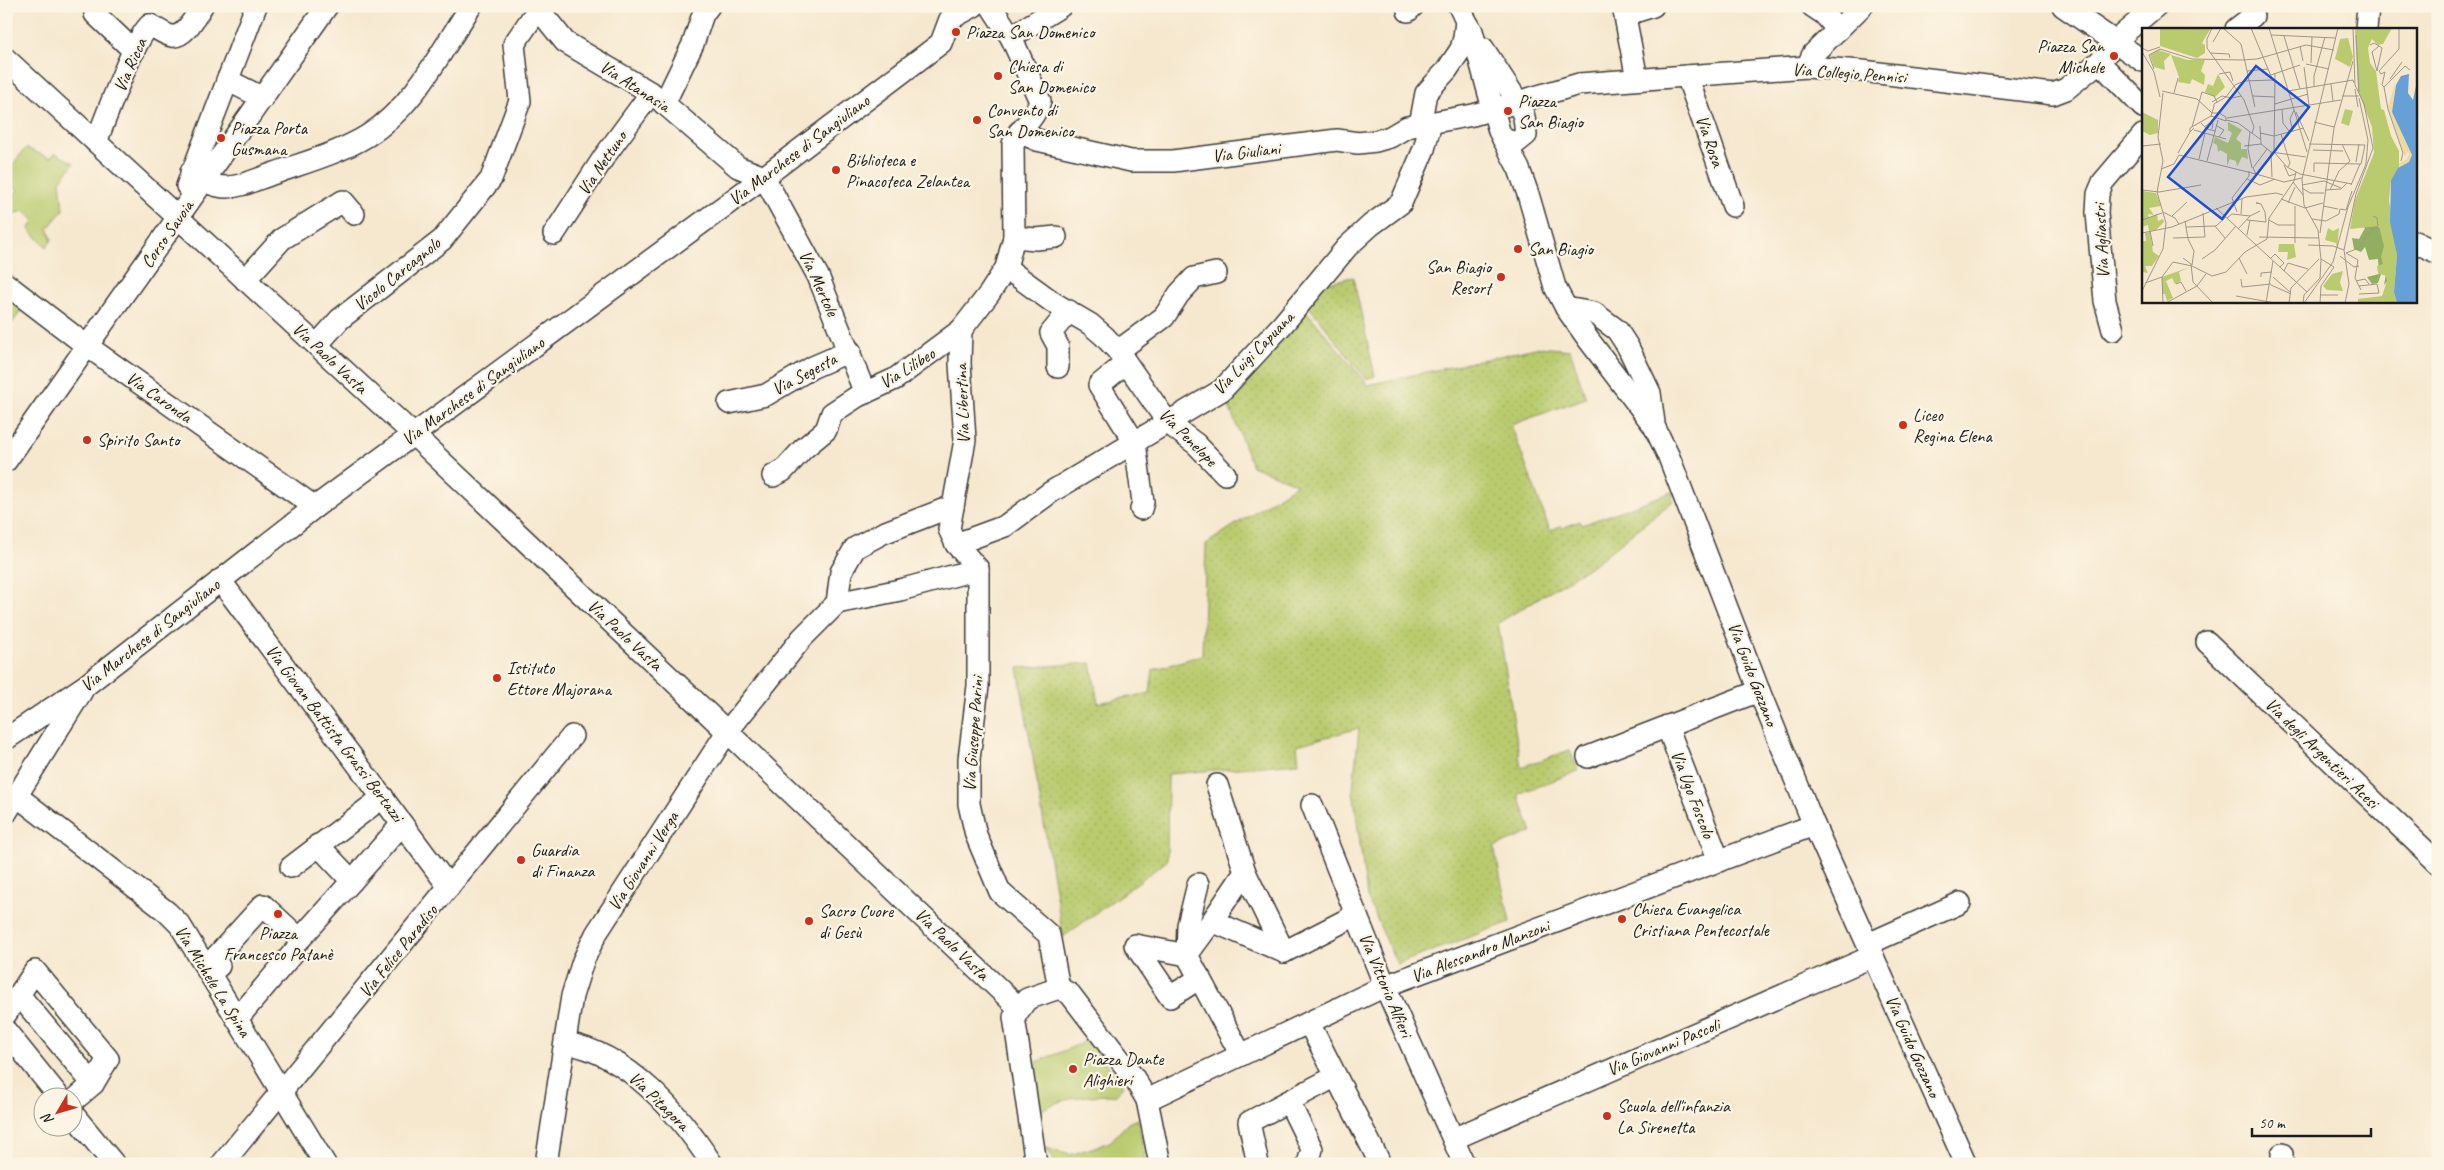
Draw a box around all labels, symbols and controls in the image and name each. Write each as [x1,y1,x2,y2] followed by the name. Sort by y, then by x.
[966,21,1096,43] place label: Piazza San Domenico
[950,26,962,38] marker: Piazza San Domenico
[2142,28,2416,302] inset map
[108,34,152,95] street label: Via Ricca
[2037,35,2105,78] place label: Piazza San Michele
[2108,50,2120,62] marker: Piazza San Michele
[596,55,675,118] street label: Via Atanasia
[1008,55,1096,98] place label: Chiesa di San Domenico
[1791,58,1909,88] street label: Via Collegio Pennisi
[992,70,1004,82] marker: Chiesa di San Domenico
[724,89,875,210] street label: Via Marchese di Sangiuliano
[1518,90,1585,133] place label: Piazza San Biagio
[987,99,1075,142] place label: Convento di San Domenico
[1502,105,1514,117] marker: Piazza San Biagio
[1691,112,1729,171] street label: Via Rosa
[971,114,983,126] marker: Convento di San Domenico
[231,117,309,160] place label: Piazza Porta Gusmana
[573,125,632,199] street label: Via Nettuno
[215,132,227,144] marker: Piazza Porta Gusmana
[1211,137,1284,167] street label: Via Giuliani
[846,149,971,192] place label: Biblioteca e Pinacoteca Zelantea
[830,164,842,176] marker: Biblioteca e Pinacoteca Zelantea
[136,195,199,272] street label: Corso Savoia
[2088,200,2114,279] street label: Via Agliastri
[349,231,446,316] street label: Vicolo Carcagnolo
[1528,238,1595,260] place label: San Biagio
[1512,243,1524,255] marker: San Biagio
[794,247,844,321] street label: Via Mertole
[1426,256,1494,299] place label: San Biagio Resort
[1495,271,1507,283] marker: San Biagio Resort
[1208,305,1299,399] street label: Via Luigi Capuana
[288,318,373,399] street label: Via Paolo Vasta
[397,331,550,450] street label: Via Marchese di Sangiuliano
[875,342,940,394] street label: Via Lilibeo
[768,347,842,400] street label: Via Segesta
[950,362,974,444] street label: Via Libertina
[122,366,198,429] street label: Via Caronda
[1154,403,1223,472] street label: Via Penelope
[1913,404,1993,447] place label: Liceo Regina Elena
[1897,419,1909,431] marker: Liceo Regina Elena
[97,429,181,451] place label: Spirito Santo
[81,434,93,446] marker: Spirito Santo
[76,573,225,696] street label: Via Marchese di Sangiuliano
[583,595,668,676] street label: Via Paolo Vasta
[1723,619,1783,731] street label: Via Guido Gozzano
[261,640,411,828] street label: Via Giovan Battista Grassi Bertazzi
[507,657,613,700] place label: Istituto Ettore Majorana
[491,672,503,684] marker: Istituto Ettore Majorana
[958,673,988,792] street label: Via Giuseppe Parini
[2260,693,2385,815] street label: Via degli Argentieri Acesi
[1666,747,1720,843] street label: Via Ugo Foscolo
[603,806,684,915] street label: Via Giovanni Verga
[531,839,596,882] place label: Guardia di Finanza
[515,854,527,866] marker: Guardia di Finanza
[1632,898,1770,941] place label: Chiesa Evangelica Cristiana Pentecostale
[354,899,443,1002] street label: Via Felice Paradiso
[819,900,894,943] place label: Sacro Cuore di Gesù
[910,903,994,986] street label: Via Paolo Vasta
[272,908,284,920] marker: Piazza Francesco Patanè
[1616,913,1628,925] marker: Chiesa Evangelica Cristiana Pentecostale
[1408,914,1555,987] street label: Via Alessandro Manzoni
[803,915,815,927] marker: Sacro Cuore di Gesù
[170,921,257,1042] street label: Via Michele La Spina
[224,922,333,965] place label: Piazza Francesco Patanè
[1354,930,1419,1043] street label: Via Vittorio Alfieri
[1881,992,1946,1102] street label: Via Guido Gozzano
[1603,1012,1725,1081] street label: Via Giovanni Pascoli
[1083,1048,1165,1091] place label: Piazza Dante Alighieri
[1067,1063,1079,1075] marker: Piazza Dante Alighieri
[624,1067,695,1136] street label: Via Pitagora
[32,1088,82,1138] north arrow
[1617,1095,1731,1138] place label: Scuola dell'infanzia La Sirenetta
[2252,1105,2370,1137] scale bar
[37,1109,58,1128] text: N
[1601,1110,1613,1122] marker: Scuola dell'infanzia La Sirenetta
[2259,1114,2286,1133] text: 50 m

